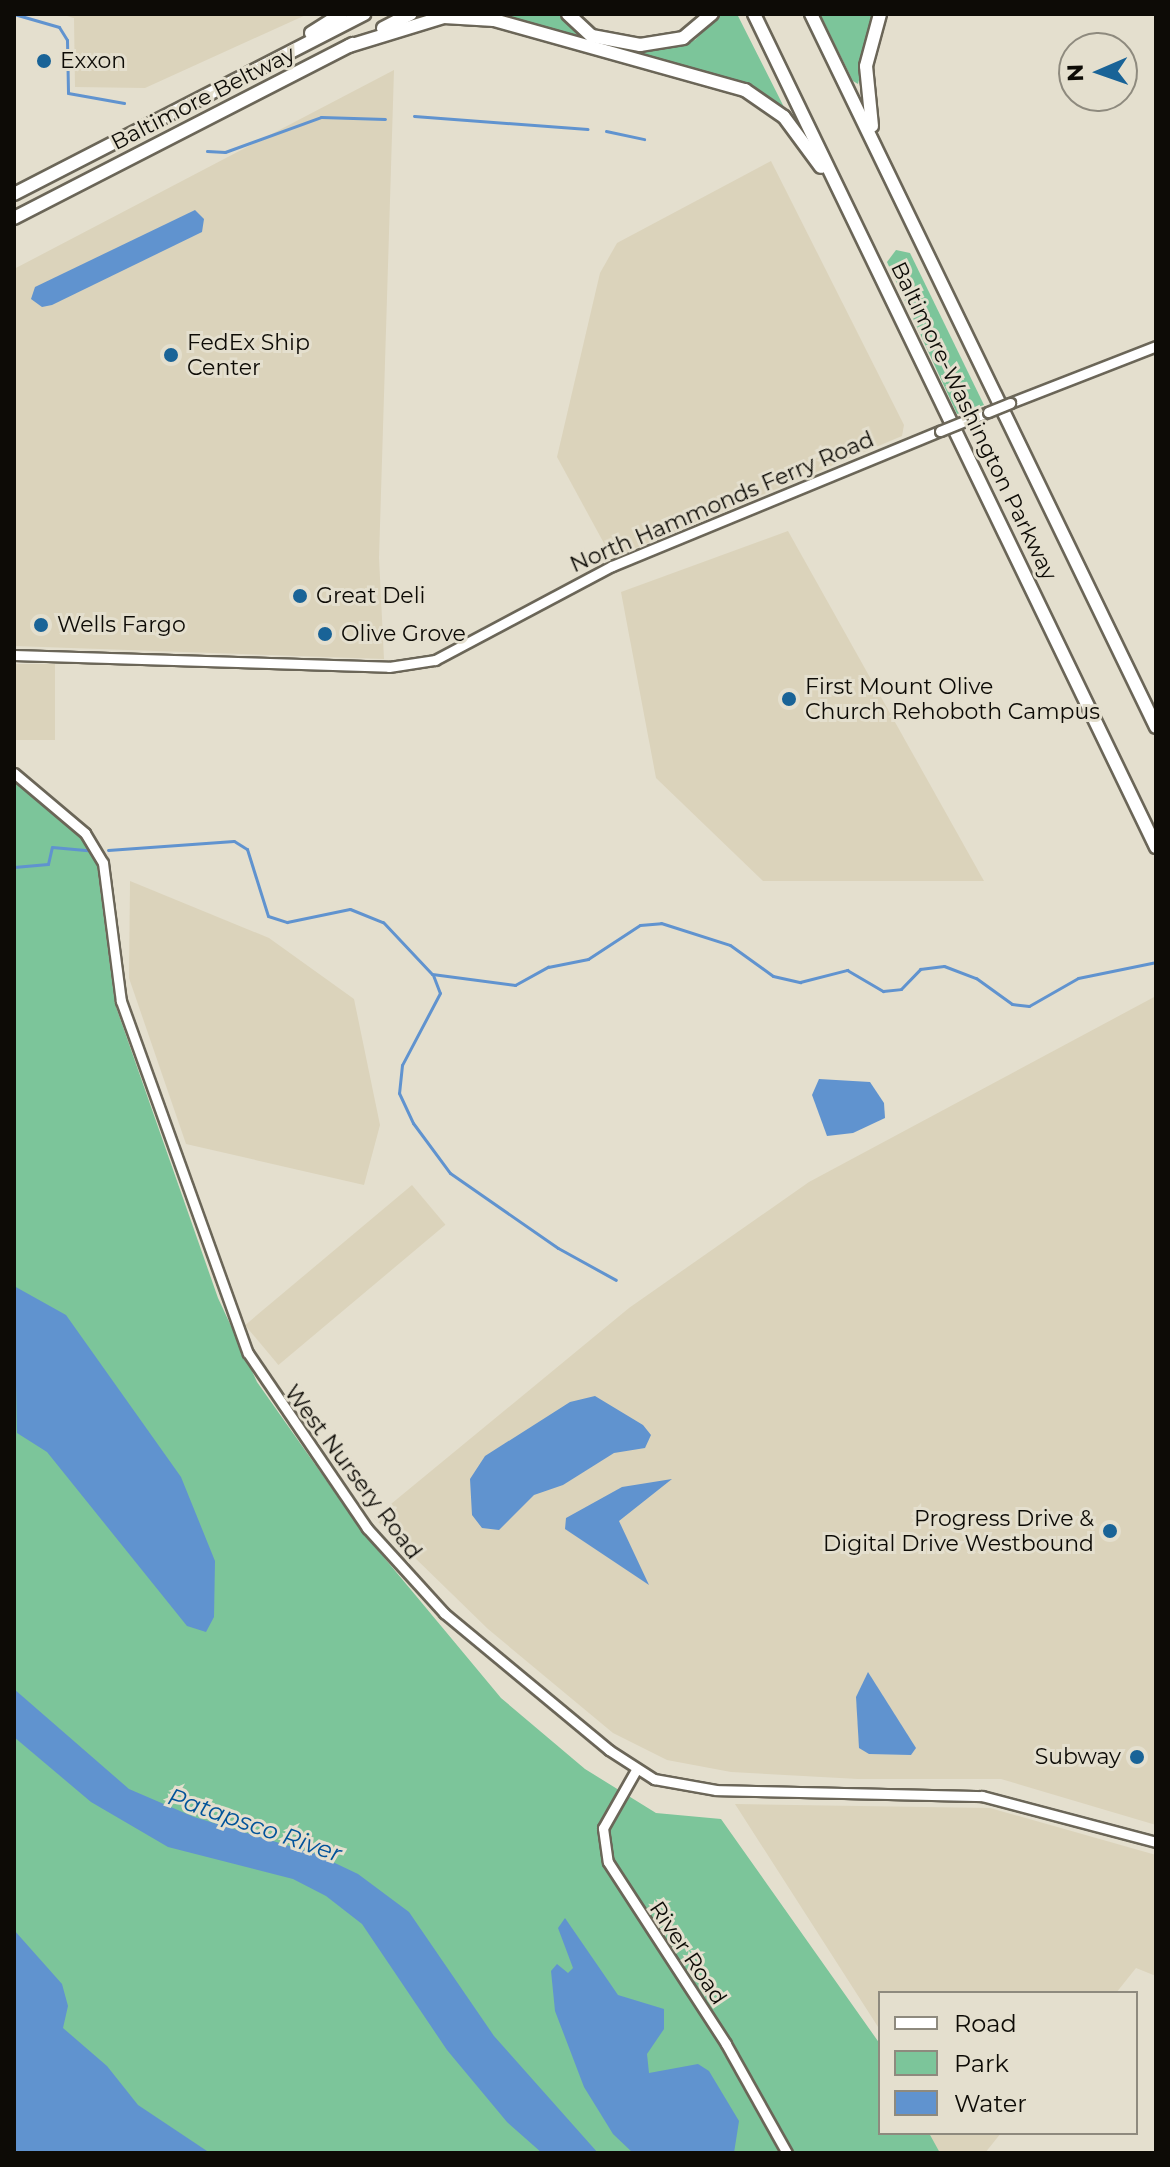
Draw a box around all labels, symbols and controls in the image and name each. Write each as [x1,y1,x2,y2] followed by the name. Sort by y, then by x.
[1058,32,1138,112] north arrow
[107,40,299,156] street label: Baltimore Beltway
[60,48,126,74] place label: Exxon
[35,52,53,70] marker: Exxon
[1062,63,1089,82] text: N
[885,258,1063,584] street label: Baltimore-Washington Parkway
[187,329,310,380] place label: FedEx Ship Center
[162,346,180,364] marker: FedEx Ship Center
[566,426,878,578] street label: North Hammonds Ferry Road
[316,583,425,609] place label: Great Deli
[291,587,309,605] marker: Great Deli
[57,612,186,638] place label: Wells Fargo
[32,616,50,634] marker: Wells Fargo
[341,621,466,647] place label: Olive Grove
[316,625,334,643] marker: Olive Grove
[805,673,1100,724] place label: First Mount Olive Church Rehoboth Campus
[780,690,798,708] marker: First Mount Olive Church Rehoboth Campus
[279,1380,427,1564] street label: West Nursery Road
[823,1505,1094,1556] place label: Progress Drive & Digital Drive Westbound
[1101,1522,1119,1540] marker: Progress Drive & Digital Drive Westbound
[1035,1744,1121,1770] place label: Subway
[1128,1748,1146,1766] marker: Subway
[164,1782,346,1868] water label: Patapsco River
[644,1896,732,2010] street label: River Road
[878,1991,1138,2135] legend
[954,2009,1017,2038] text: Road
[954,2049,1009,2078] text: Park
[954,2089,1027,2118] text: Water

